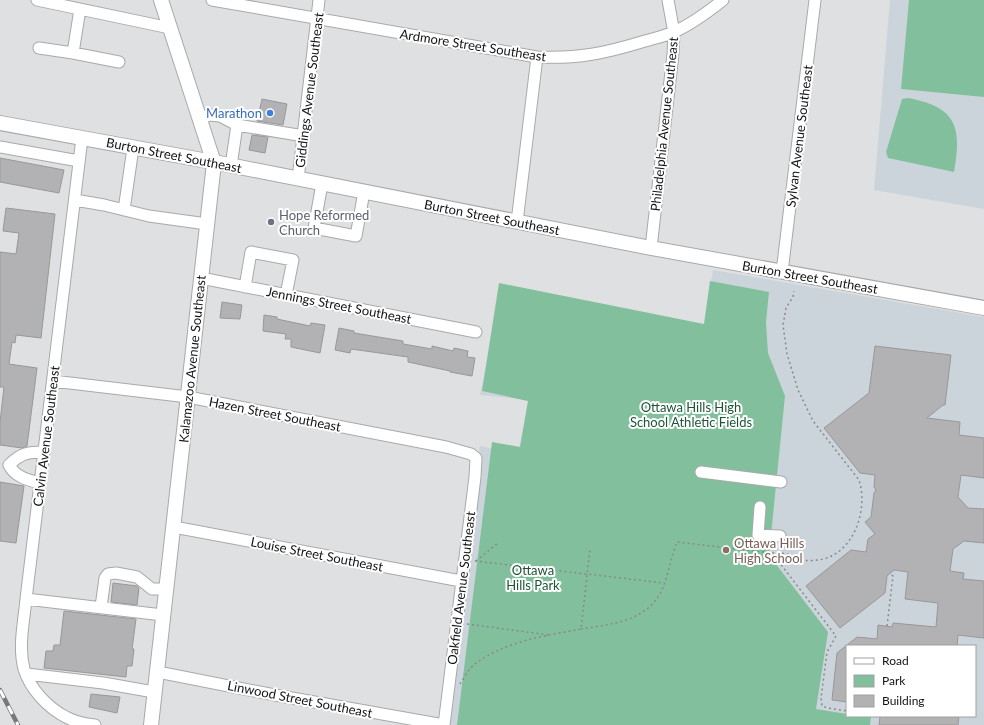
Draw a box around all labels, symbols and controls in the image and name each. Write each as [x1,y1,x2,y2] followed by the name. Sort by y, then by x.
[292,11,327,169] street label: Giddings Avenue Southeast
[399,26,548,65] street label: Ardmore Street Southeast
[647,36,681,212] street label: Philadelphia Avenue Southeast
[782,64,816,208] street label: Sylvan Avenue Southeast
[206,105,262,121] place label: Marathon
[265,108,275,118] marker: Marathon
[105,134,243,176] street label: Burton Street Southeast
[423,196,561,238] street label: Burton Street Southeast
[279,207,369,238] place label: Hope Reformed Church
[266,217,276,227] marker: Hope Reformed Church
[741,257,879,297] street label: Burton Street Southeast
[175,274,209,444] street label: Kalamazoo Avenue Southeast
[265,283,413,327] street label: Jennings Street Southeast
[29,364,63,507] street label: Calvin Avenue Southeast
[208,393,343,435] street label: Hazen Street Southeast
[630,399,752,430] park label: Ottawa Hills High School Athletic Fields
[444,510,478,666] street label: Oakfield Avenue Southeast
[249,533,385,575] street label: Louise Street Southeast
[734,535,805,566] place label: Ottawa Hills High School
[721,545,731,555] marker: Ottawa Hills High School
[506,562,560,593] park label: Ottawa Hills Park
[846,645,976,717] legend
[882,653,909,668] text: Road
[882,673,906,688] text: Park
[226,677,374,721] street label: Linwood Street Southeast
[882,693,925,708] text: Building

